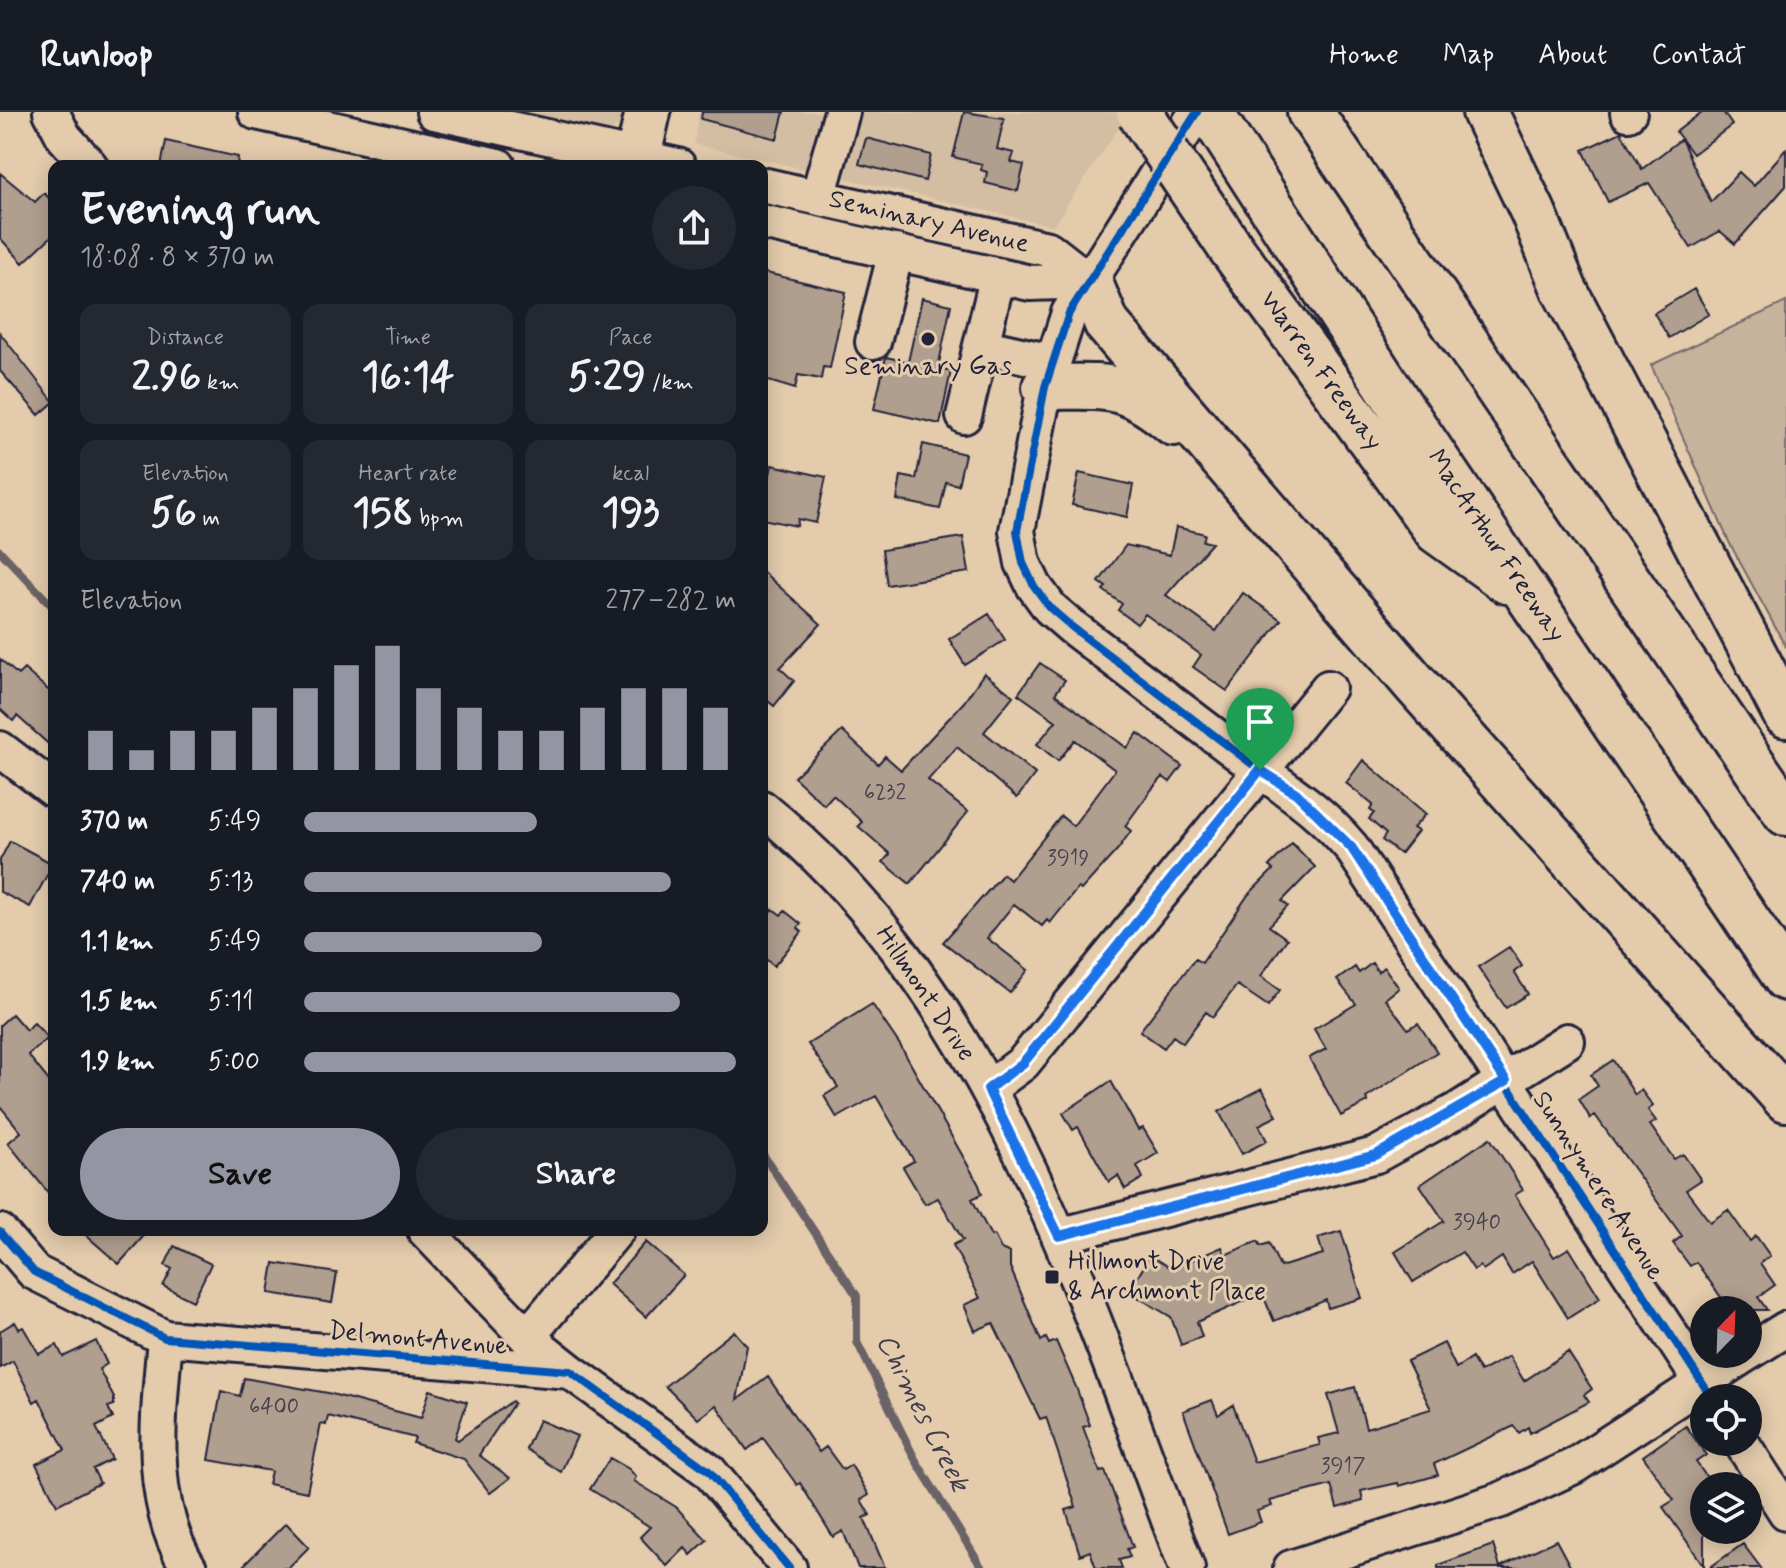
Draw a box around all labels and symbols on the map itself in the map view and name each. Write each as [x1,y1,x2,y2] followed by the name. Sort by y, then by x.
[826,182,1033,262] street label: Seminary Avenue
[1252,285,1390,457] street label: Warren Freeway
[919,330,937,348] marker: Seminary Gas
[844,350,1012,384] place label: Seminary Gas
[1419,443,1573,649] street label: MacArthur Freeway
[1226,688,1294,770] pin
[864,779,907,807] house number: 6232
[1047,845,1089,873] house number: 3919
[867,920,983,1068] street label: Hillmont Drive
[1524,1085,1672,1287] street label: Sunnymere Avenue
[1453,1209,1501,1237] house number: 3940
[1068,1245,1266,1309] place label: Hillmont Drive & Archmont Place
[1043,1268,1061,1286] marker: Hillmont Drive & Archmont Place
[1690,1296,1762,1368] north arrow
[327,1314,509,1364] street label: Delmont Avenue
[866,1328,978,1500] water label: Chimes Creek
[249,1393,299,1421] house number: 6400
[1321,1453,1365,1481] house number: 3917

